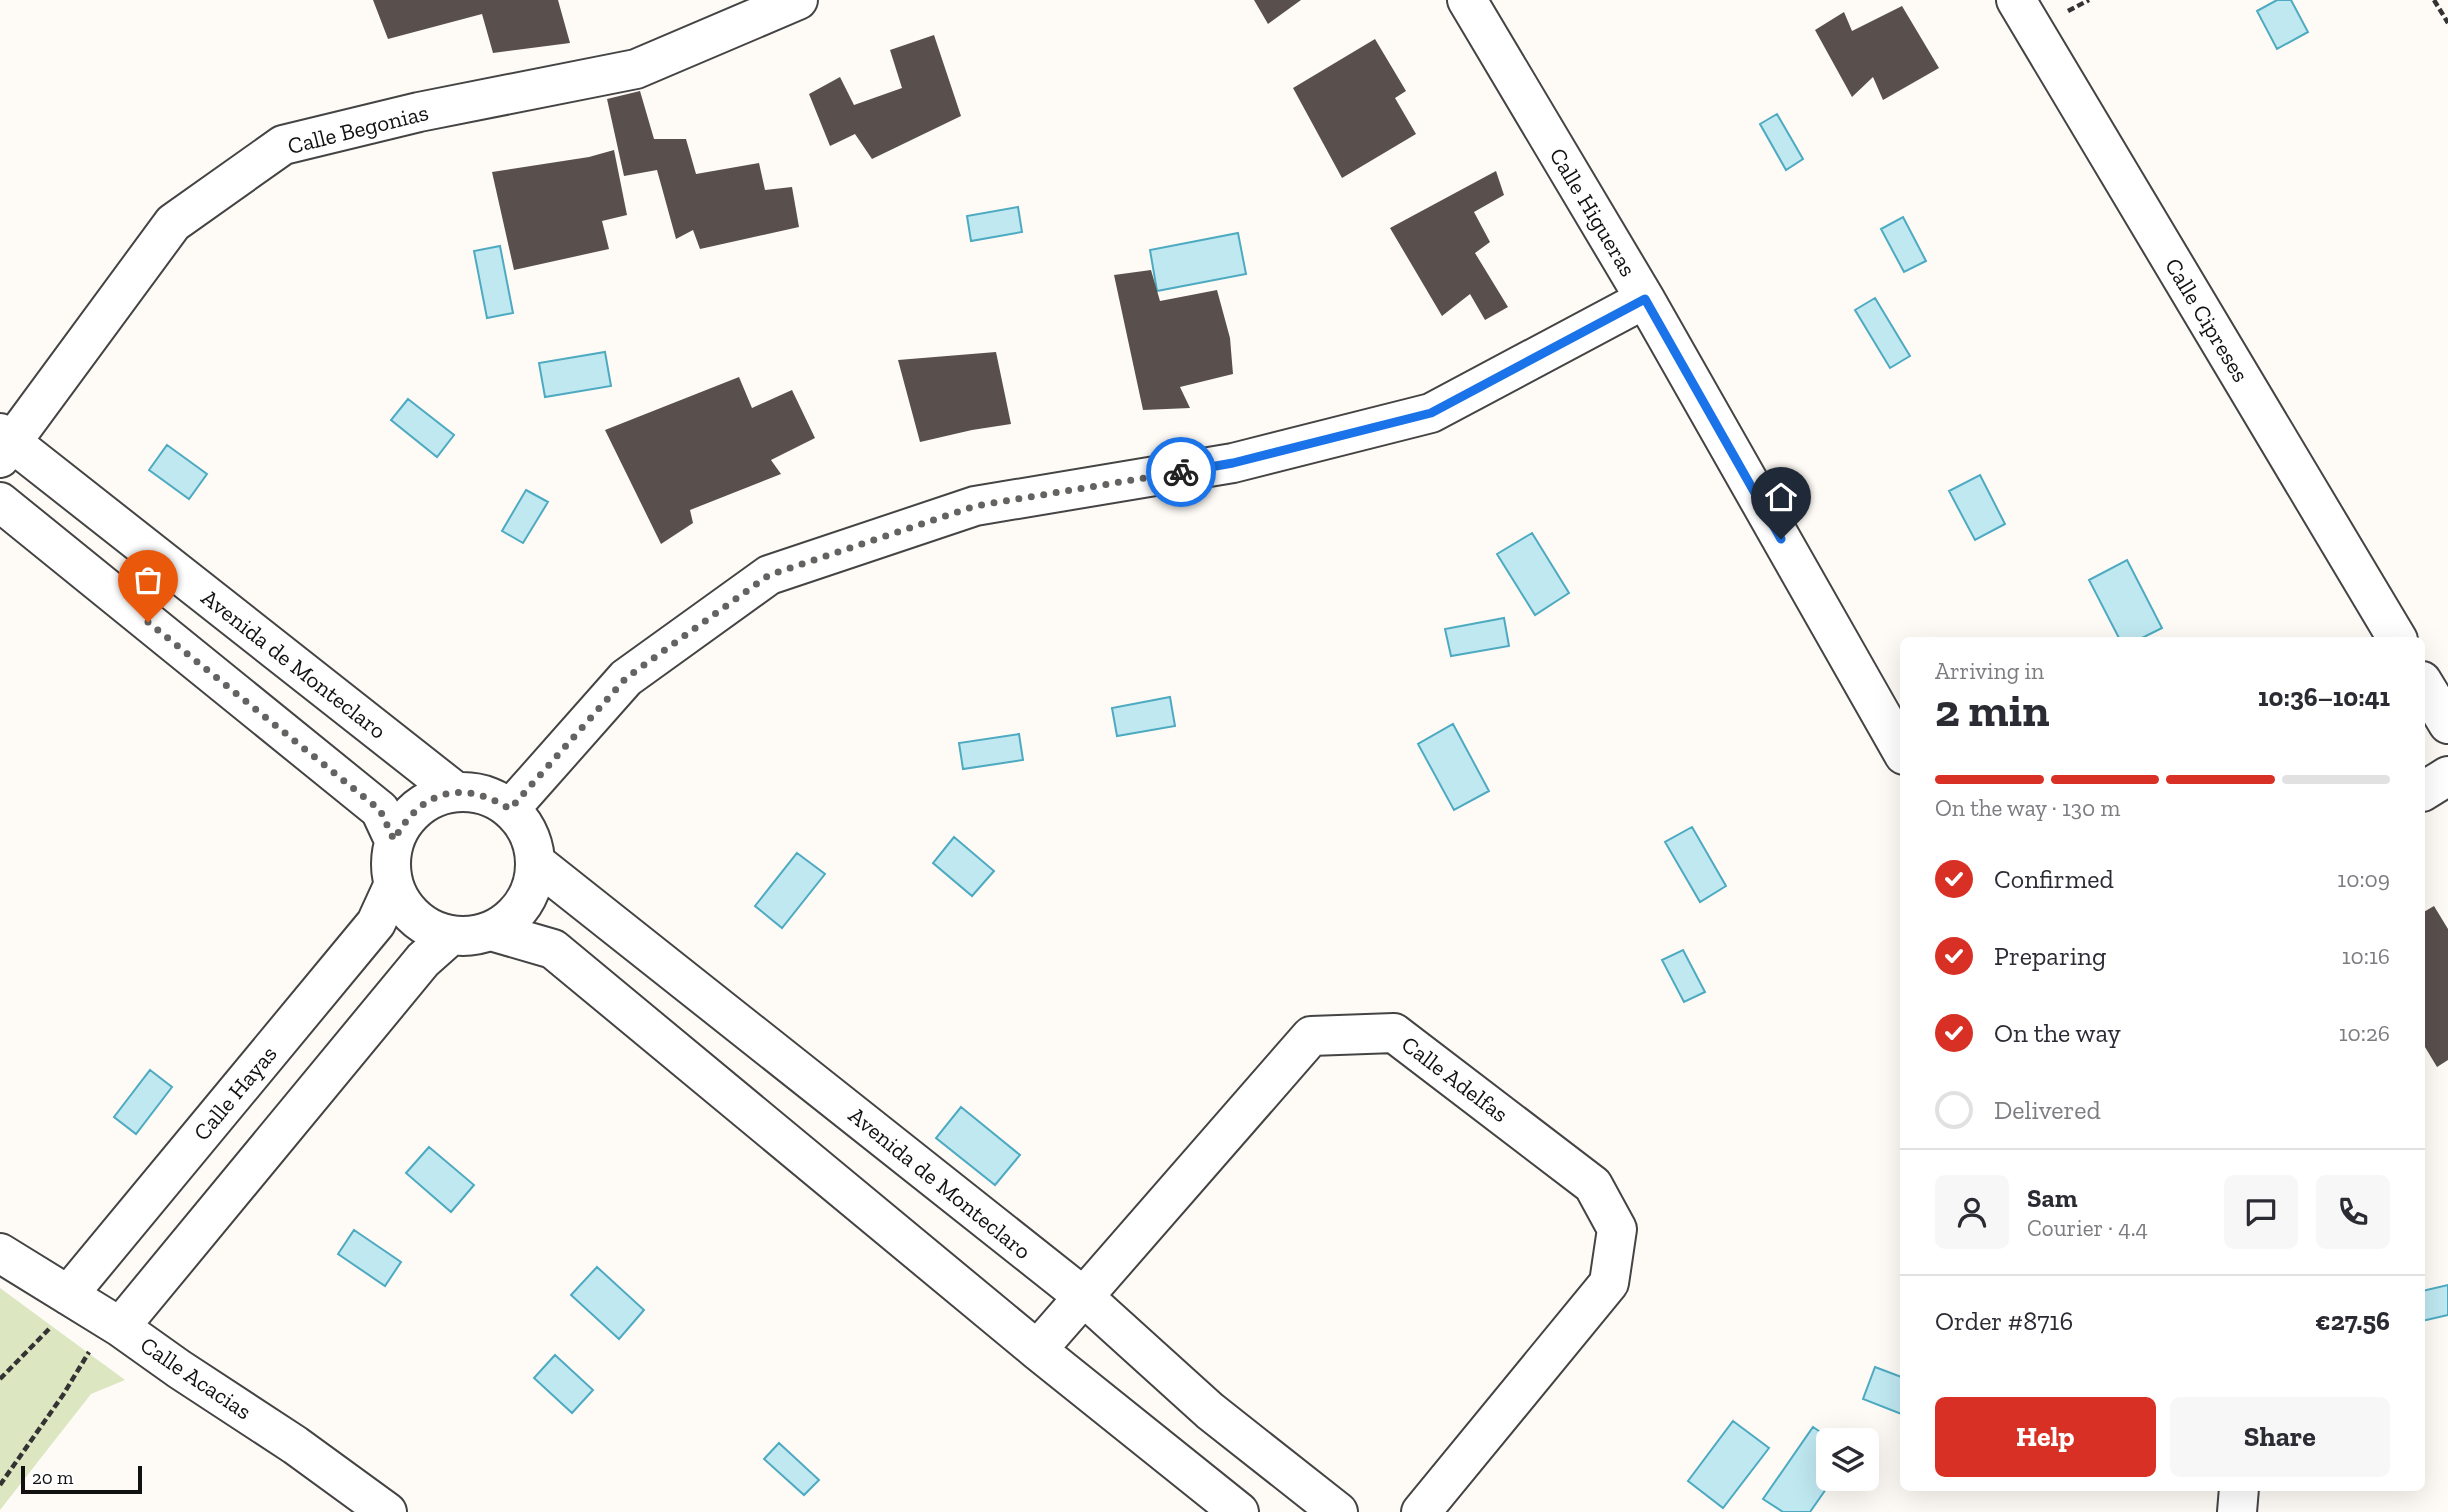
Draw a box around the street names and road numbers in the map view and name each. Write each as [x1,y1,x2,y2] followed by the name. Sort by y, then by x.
[285,98,431,160] street label: Calle Begonias
[1544,143,1642,281] street label: Calle Higueras
[2159,253,2255,387] street label: Calle Cipreses
[196,583,392,745] street label: Avenida de Monteclaro
[1396,1030,1514,1128] street label: Calle Adelfas
[187,1040,283,1146] street label: Calle Hayas
[843,1101,1037,1265] street label: Avenida de Monteclaro
[135,1331,257,1425] street label: Calle Acacias

